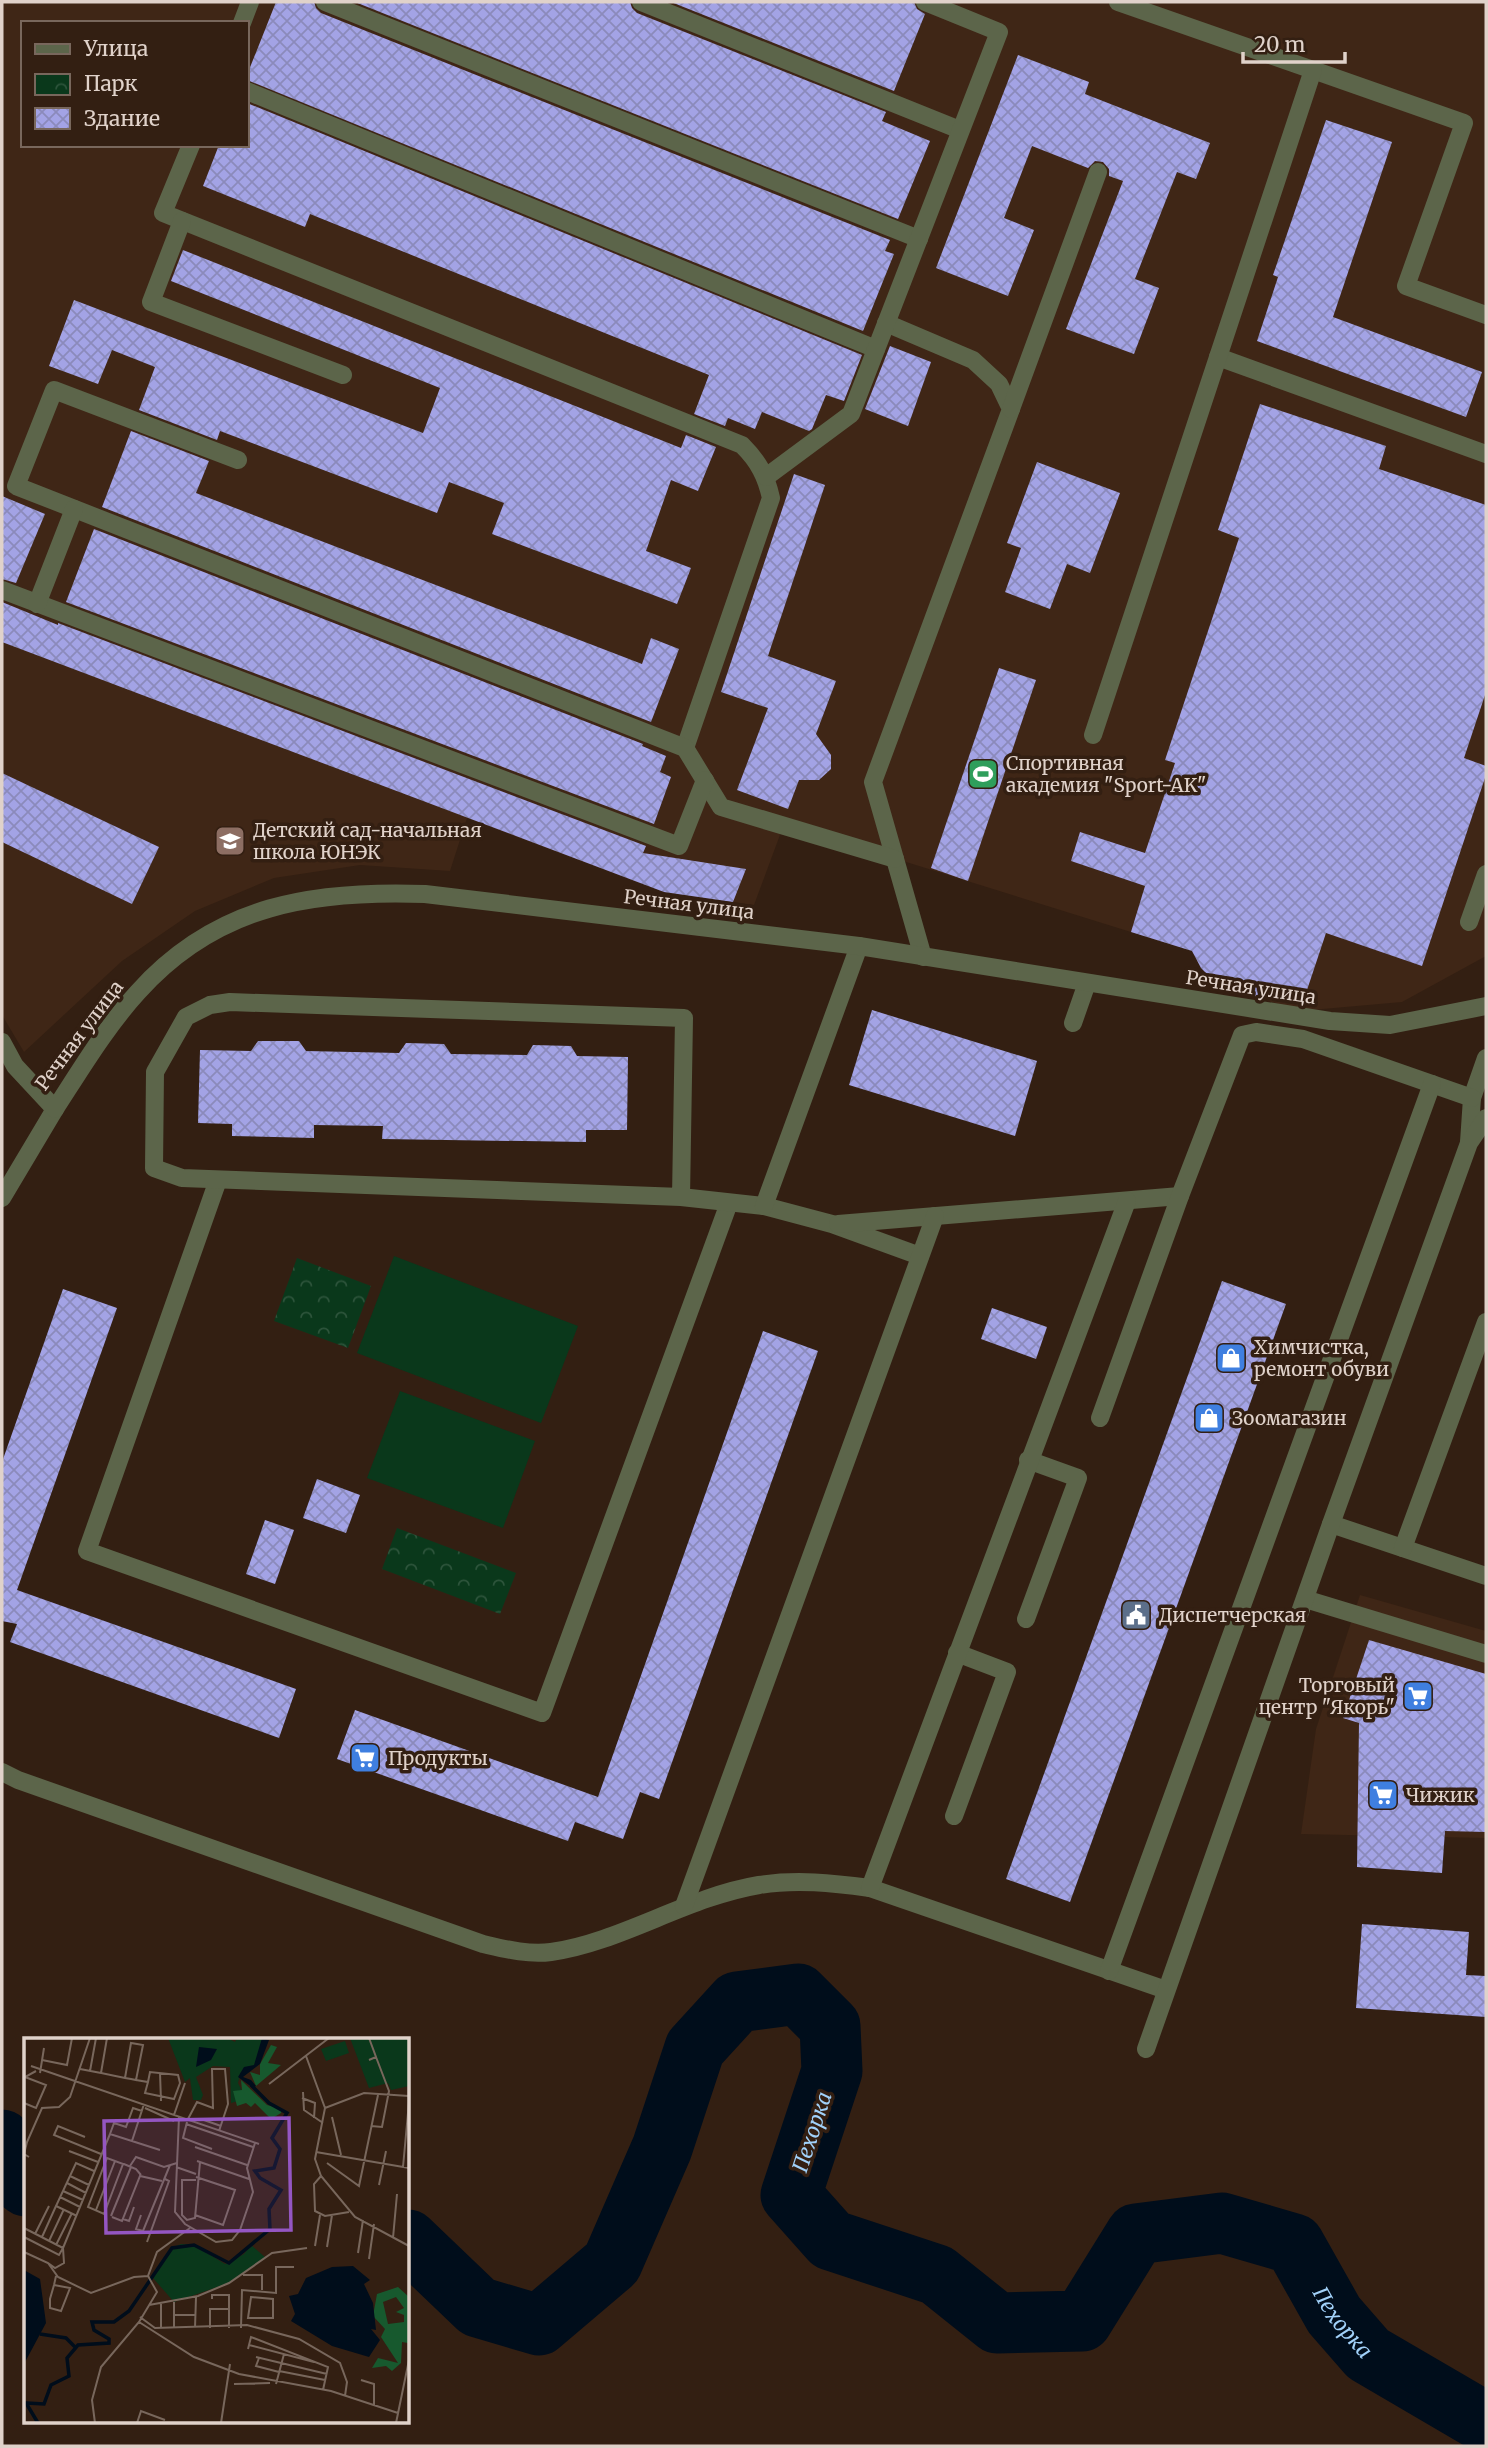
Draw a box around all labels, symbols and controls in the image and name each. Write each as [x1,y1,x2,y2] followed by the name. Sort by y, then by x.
[21,21,248,147] legend
[1243,21,1344,65] scale bar
[1254,31,1306,58] text: 20 m
[83,35,148,62] text: Улица
[84,70,138,97] text: Парк
[84,105,160,132] text: Здание
[1006,751,1206,797] place label: Спортивная академия "Sport-AK"
[966,757,1000,791] sports icon: Спортивная академия "Sport-AK"
[253,818,482,864] place label: Детский сад-начальная школа ЮНЭК
[213,824,247,858] school or university icon: Детский сад-начальная школа ЮНЭК
[622,884,756,924] street label: Речная улица
[1184,965,1318,1009] street label: Речная улица
[30,975,128,1095] street label: Речная улица
[1254,1335,1389,1381] place label: Химчистка, ремонт обуви
[1214,1341,1248,1375] shop icon: Химчистка, ремонт обуви
[1192,1401,1226,1435] shop icon: Зоомагазин
[1232,1406,1347,1430] place label: Зоомагазин
[1119,1598,1153,1632] public building icon: Диспетчерская
[1159,1603,1306,1627] place label: Диспетчерская
[1259,1673,1395,1719] place label: Торговый центр "Якорь"
[1401,1679,1435,1713] supermarket icon: Торговый центр "Якорь"
[348,1741,382,1775] supermarket icon: Продукты
[388,1746,488,1770] place label: Продукты
[1366,1778,1400,1812] supermarket icon: Чижик
[1406,1783,1475,1807] place label: Чижик
[24,2038,410,2424] inset map
[786,2088,838,2176] water label: Пехорка
[1307,2282,1379,2364] water label: Пехорка

